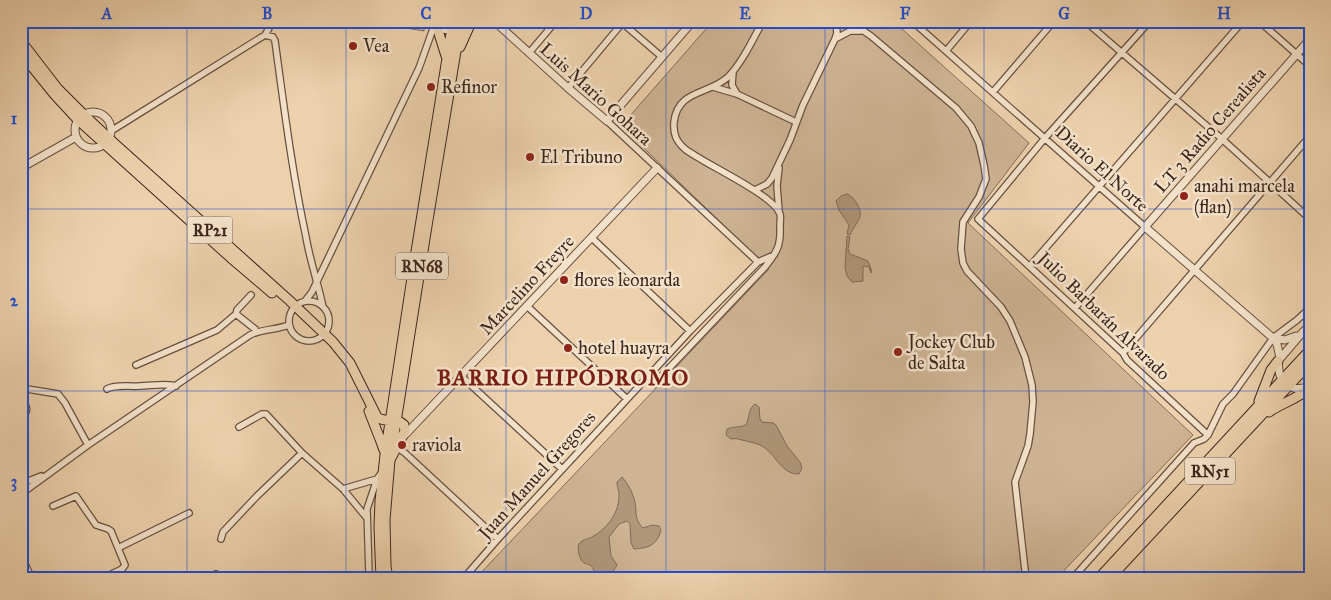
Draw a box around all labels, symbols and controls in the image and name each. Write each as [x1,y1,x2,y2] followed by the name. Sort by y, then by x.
[101,4,113,23] text: A
[262,4,272,23] text: B
[421,4,432,23] text: C
[580,4,593,23] text: D
[739,4,751,23] text: E
[900,4,911,23] text: F
[1058,4,1070,23] text: G
[1217,4,1231,23] text: H
[362,35,390,57] place label: Vea
[535,38,657,150] street label: Luis Mario Gohara
[347,40,359,52] marker: Vea
[1149,62,1271,197] street label: LT 3 Radio Cerealista
[441,76,497,98] place label: Refinor
[425,81,437,93] marker: Refinor
[11,109,18,128] text: 1
[1051,121,1153,217] street label: Diario El Norte
[540,146,622,168] place label: El Tribuno
[524,151,536,163] marker: El Tribuno
[1194,175,1295,219] place label: anahi marcela (flan)
[1178,190,1190,202] marker: anahi marcela (flan)
[188,216,232,244] road number: RP21
[475,231,579,339] street label: Marcelino Freyre
[1031,246,1175,386] street label: Julio Barbarán Alvarado
[396,252,448,280] road number: RN68
[574,269,680,291] place label: flores leonarda
[558,274,570,286] marker: flores leonarda
[10,291,19,310] text: 2
[906,331,995,374] place label: Jockey Club de Salta
[578,337,670,359] place label: hotel huayra
[562,342,574,354] marker: hotel huayra
[892,346,904,358] marker: Jockey Club de Salta
[437,364,689,391] district label: BARRIO HIPÓDROMO
[472,406,601,546] street label: Juan Manuel Gregores
[412,434,462,456] place label: raviola
[396,439,408,451] marker: raviola
[1185,458,1235,484] road number: RN51
[11,472,17,492] text: 3

